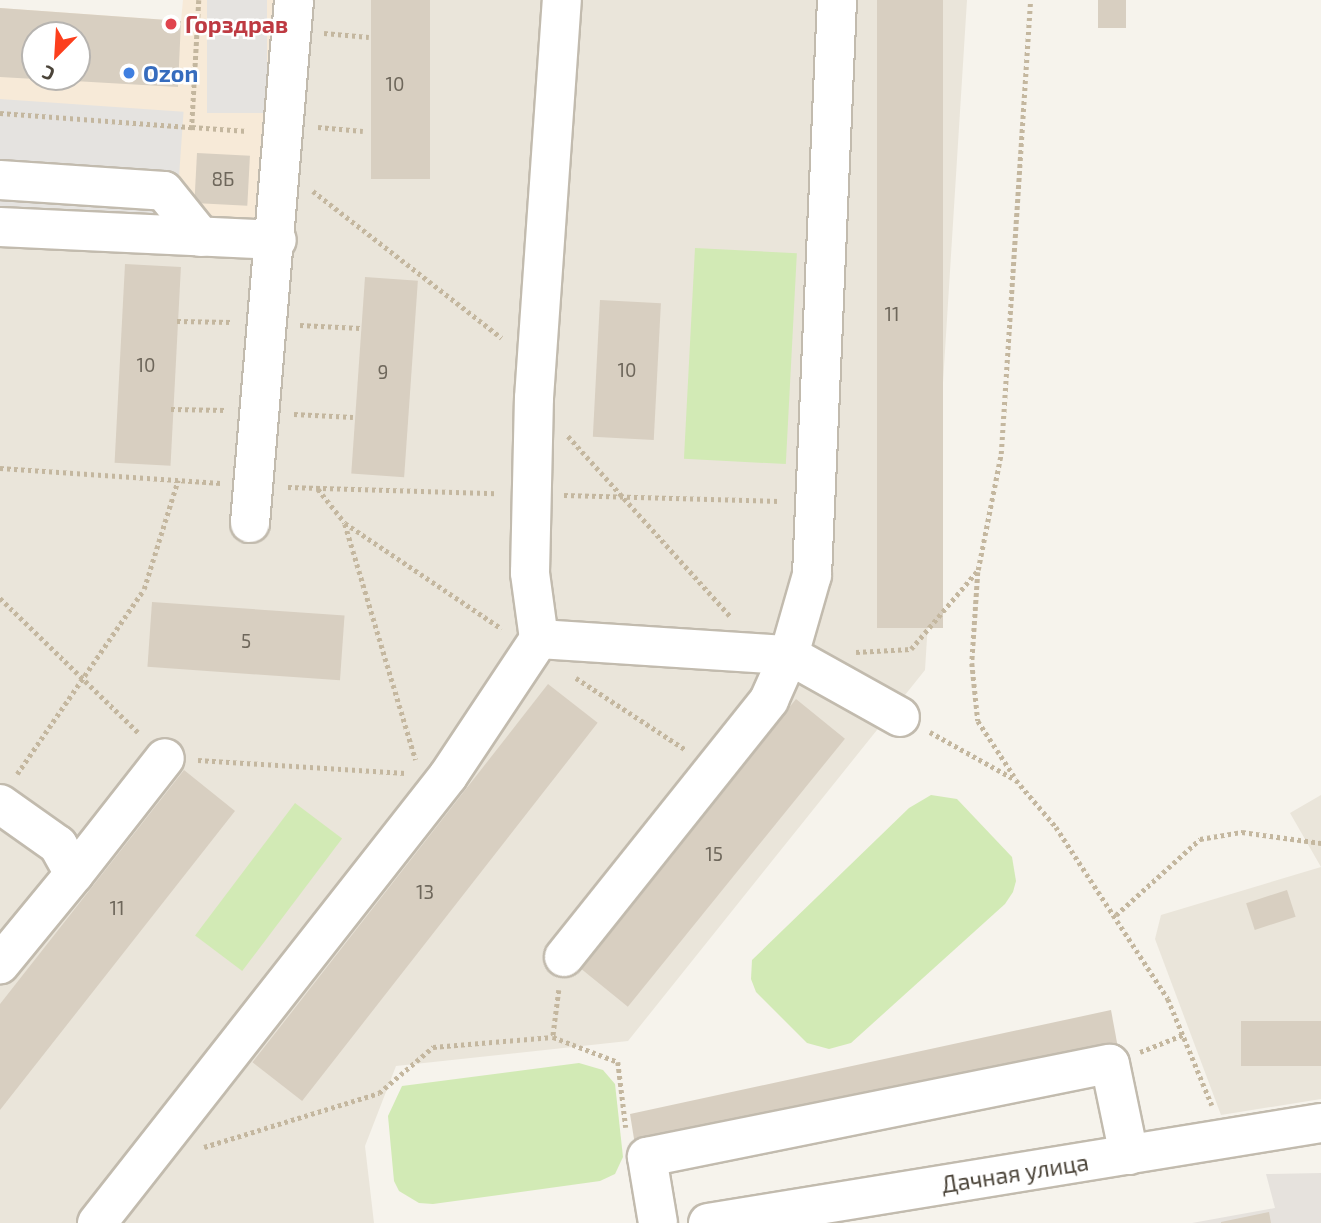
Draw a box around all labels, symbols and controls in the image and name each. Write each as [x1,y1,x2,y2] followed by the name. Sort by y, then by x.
[185,10,288,38] place label: Горздрав
[163,16,179,32] marker: Горздрав
[21,21,91,91] north arrow
[143,59,198,87] place label: Ozon
[38,61,58,87] text: С
[121,65,137,81] marker: Ozon
[385,73,405,95] house number: 10
[212,168,234,190] house number: 8Б
[884,303,900,325] house number: 11
[136,354,156,376] house number: 10
[617,359,637,381] house number: 10
[378,361,388,383] house number: 9
[241,630,251,652] house number: 5
[705,843,723,865] house number: 15
[416,881,434,903] house number: 13
[109,897,125,919] house number: 11
[939,1148,1091,1198] street label: Дачная улица

